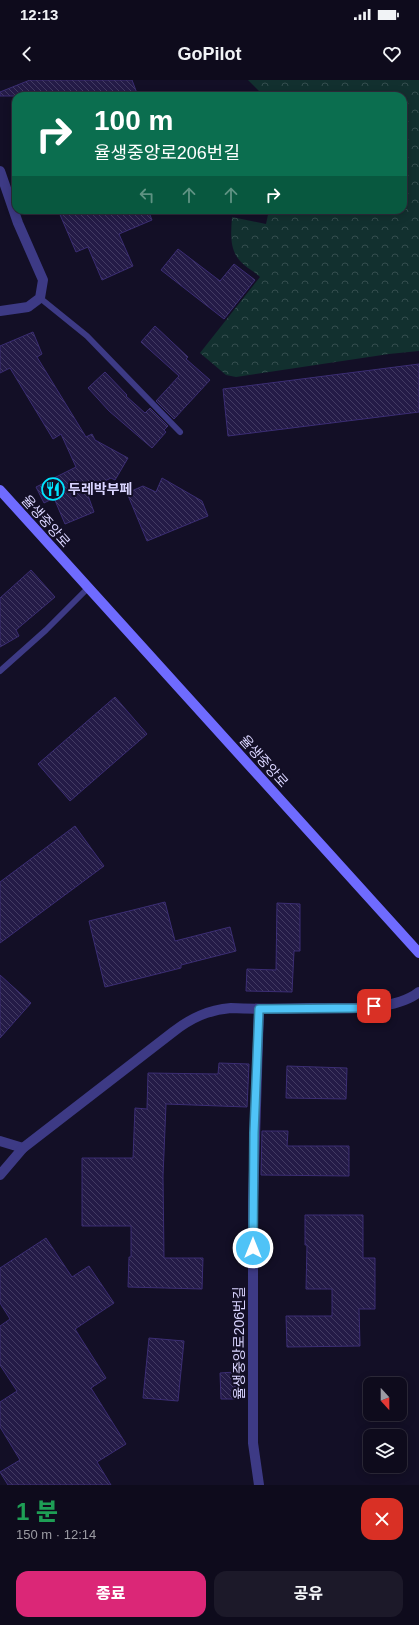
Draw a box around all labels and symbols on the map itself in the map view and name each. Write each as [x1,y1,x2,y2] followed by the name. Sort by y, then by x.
[40,476,66,502] restaurant icon: 두레박부페
[68,481,132,497] place label: 두레박부페
[19,492,74,550] street label: 율생중앙로
[237,732,292,790] street label: 율생중앙로
[357,989,391,1023] pin
[232,1227,274,1269] position arrow
[231,1286,247,1400] street label: 율생중앙로206번길
[363,1377,407,1421] north arrow

